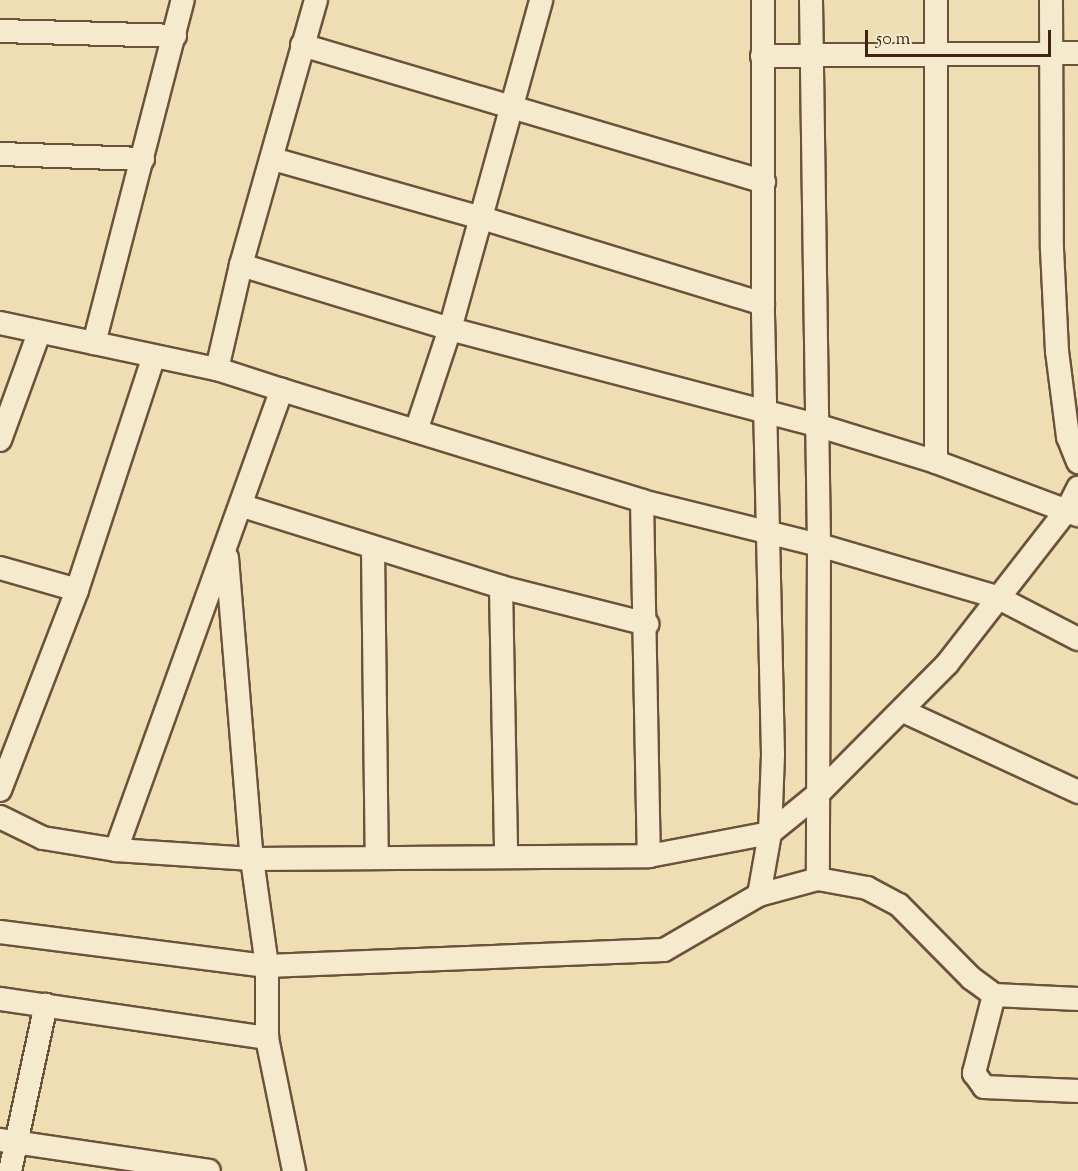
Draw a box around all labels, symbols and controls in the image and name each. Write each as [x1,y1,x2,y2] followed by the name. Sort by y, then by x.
[868,18,1054,56] scale bar
[876,27,910,53] text: 50 m

